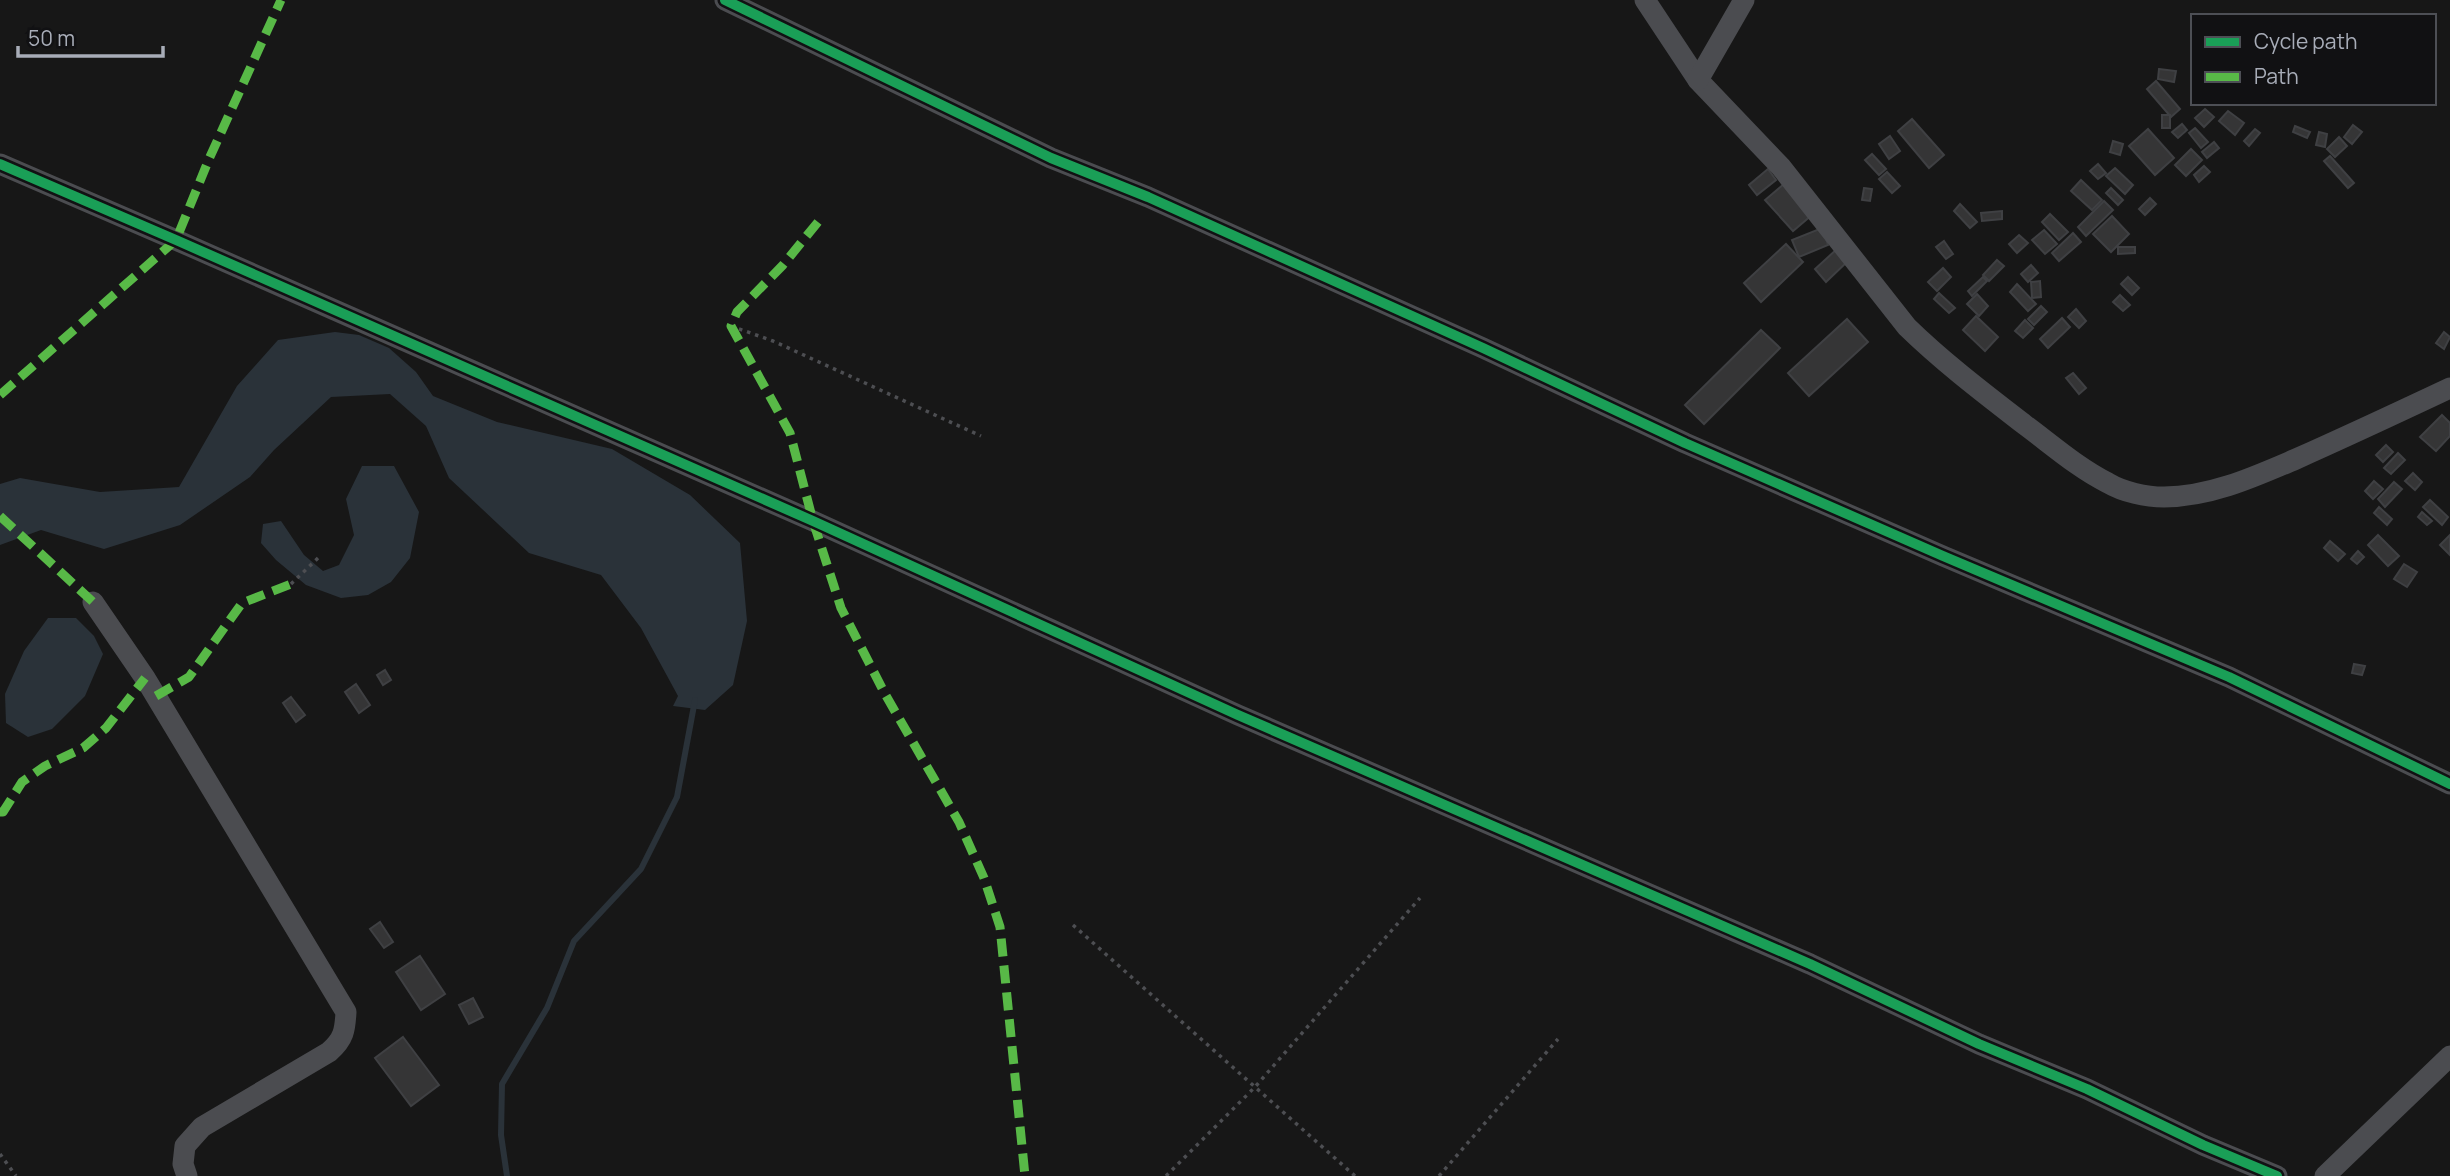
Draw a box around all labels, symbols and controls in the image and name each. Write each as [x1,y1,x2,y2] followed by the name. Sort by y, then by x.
[18,14,163,58] scale bar
[2191,14,2436,105] legend
[28,24,75,52] text: 50 m
[2254,27,2357,55] text: Cycle path
[2254,62,2299,90] text: Path

